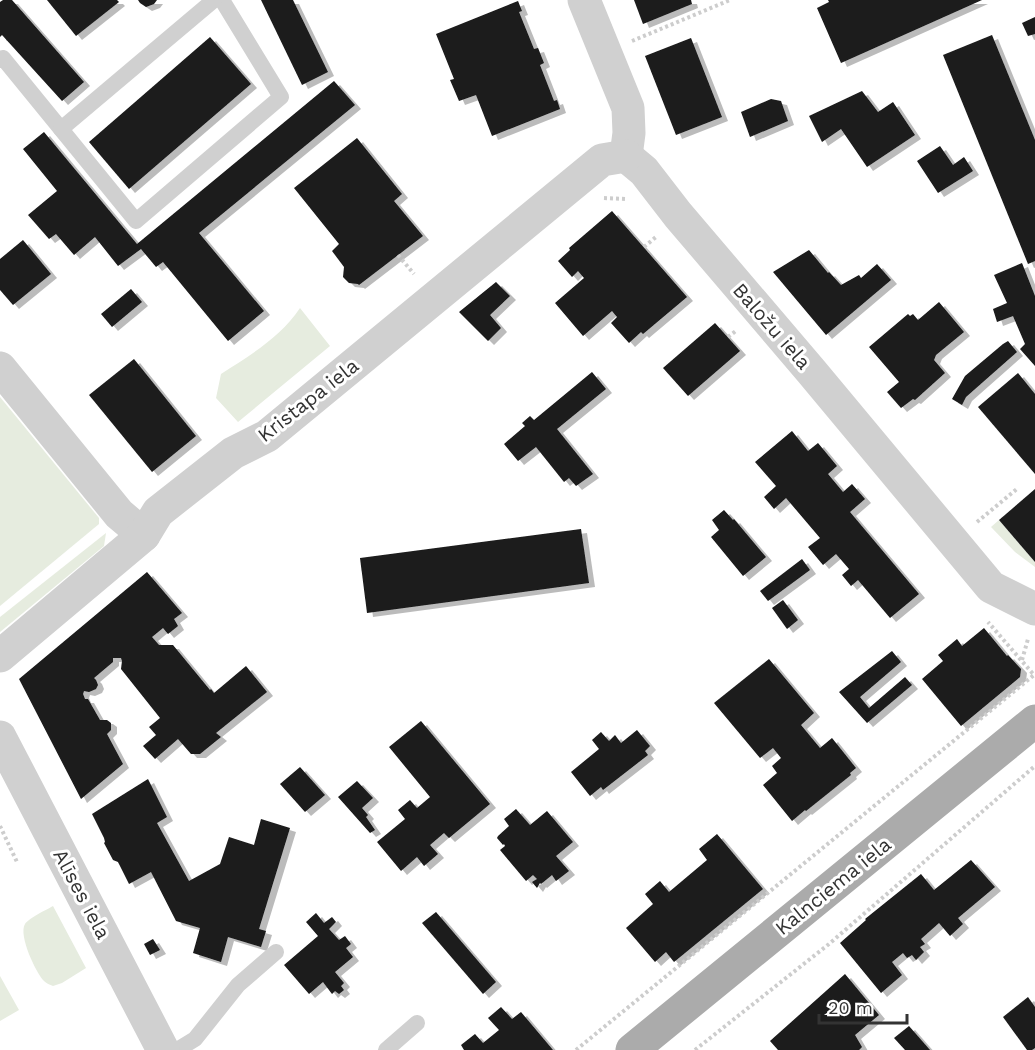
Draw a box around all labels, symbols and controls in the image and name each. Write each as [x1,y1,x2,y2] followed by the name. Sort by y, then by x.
[728,278,816,374] street label: Baložu iela
[253,353,363,447] street label: Kristapa iela
[770,832,896,940] street label: Kalnciema iela
[48,845,116,943] street label: Alīses iela
[819,987,908,1025] scale bar
[828,997,873,1018] text: 20 m

